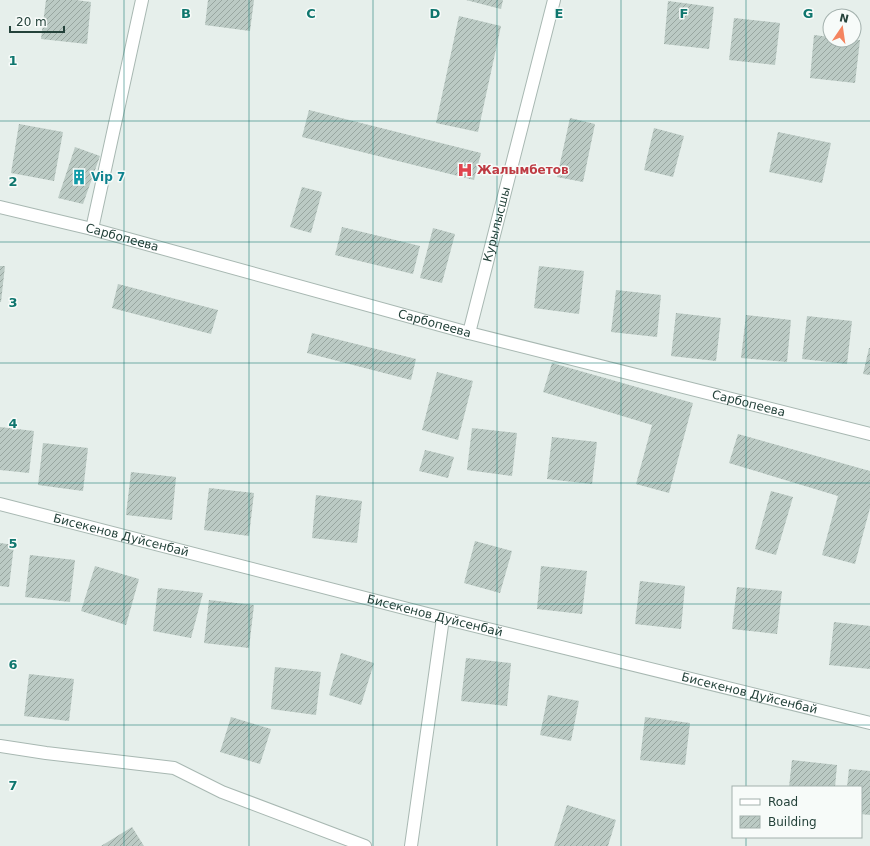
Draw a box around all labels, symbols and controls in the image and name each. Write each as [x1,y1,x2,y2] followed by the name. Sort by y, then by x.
[181,6,191,21] text: B
[306,6,316,21] text: C
[430,6,441,21] text: D
[555,6,563,21] text: E
[680,6,688,21] text: F
[803,6,813,21] text: G
[10,8,64,34] scale bar
[822,8,862,48] north arrow
[838,11,850,26] text: N
[16,15,47,29] text: 20 m
[8,53,18,68] text: 1
[456,161,474,179] hospital icon: Жалымбетов
[477,163,569,177] place label: Жалымбетов
[70,168,88,186] building icon: Vip 7
[91,170,125,184] place label: Vip 7
[8,174,18,189] text: 2
[480,185,513,264] street label: Курылысшы
[84,221,160,254] street label: Сарбопеева
[8,295,18,310] text: 3
[396,307,473,340] street label: Сарбопеева
[710,387,787,419] street label: Сарбопеева
[8,416,18,431] text: 4
[52,511,190,559] street label: Бисекенов Дуйсенбай
[8,536,18,551] text: 5
[366,592,504,639] street label: Бисекенов Дуйсенбай
[8,657,18,672] text: 6
[680,670,819,717] street label: Бисекенов Дуйсенбай
[8,778,18,793] text: 7
[732,786,862,838] legend
[768,795,798,809] text: Road
[768,815,817,829] text: Building

